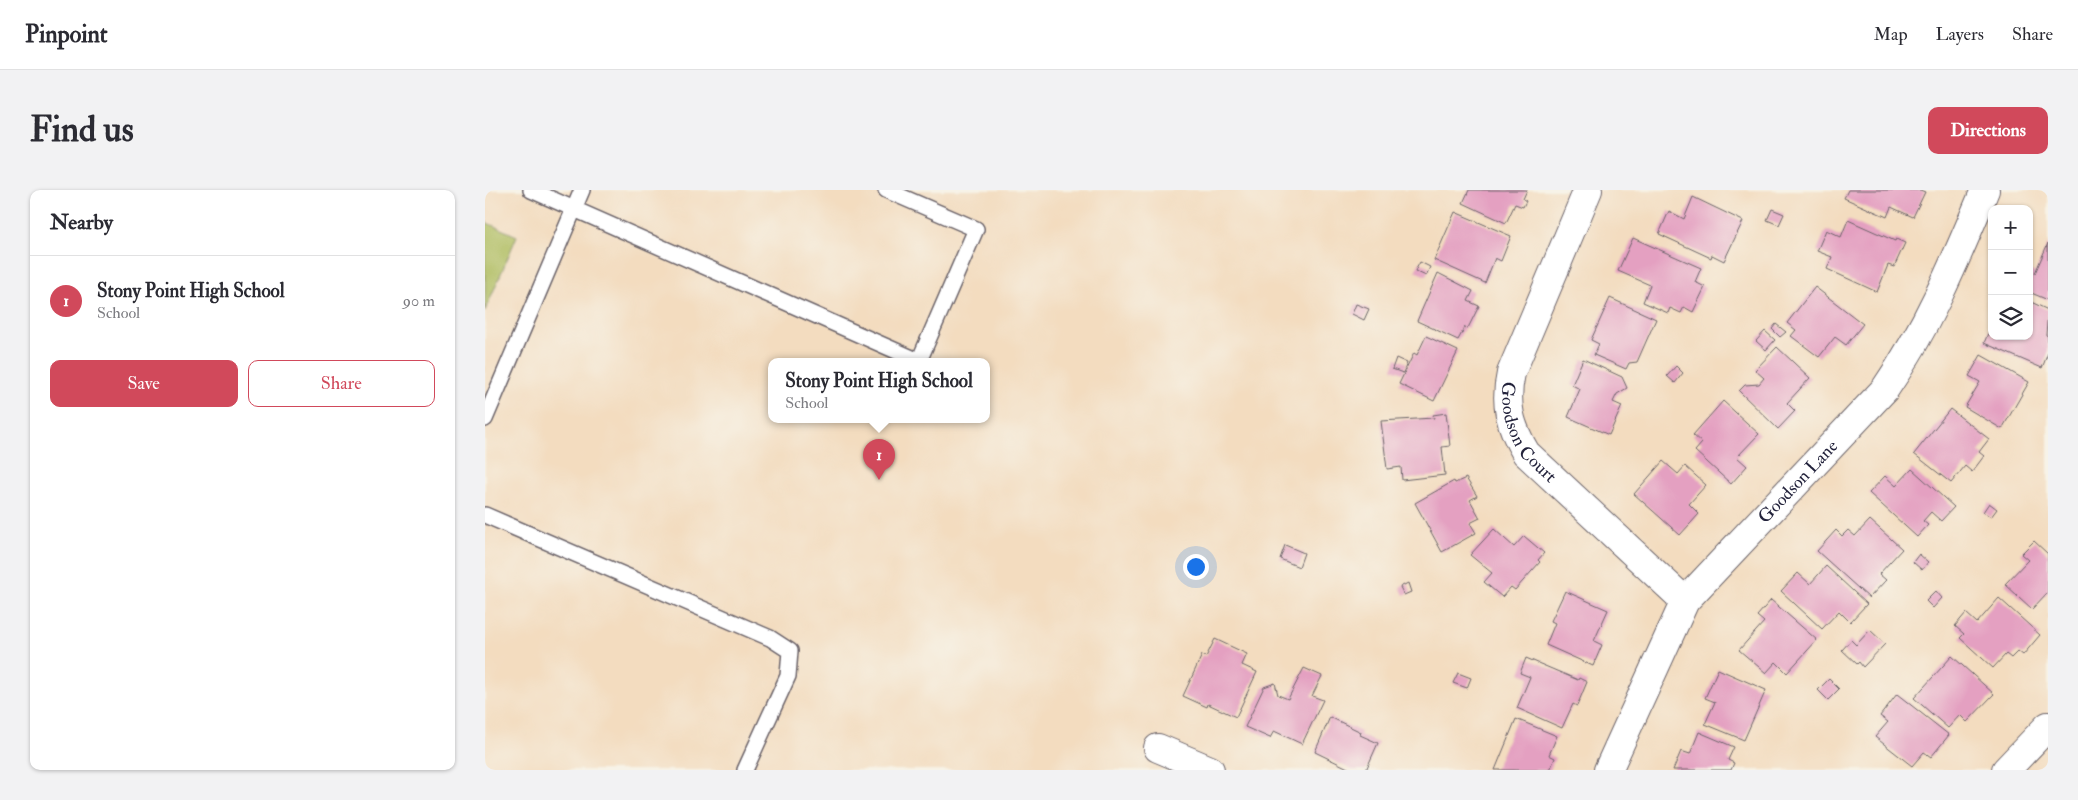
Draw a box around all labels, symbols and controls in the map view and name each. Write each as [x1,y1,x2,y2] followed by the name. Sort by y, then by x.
[25,19,108,50] text: Pinpoint
[1874,23,1908,46] text: Map
[1936,23,1984,46] text: Layers
[2012,23,2053,46] text: Share
[1928,107,2048,154] button: Directions
[30,108,134,152] text: Find us
[1988,205,2033,340] map controls
[1988,205,2033,250] button: +
[50,209,113,236] text: Nearby
[1988,250,2033,295] button: −
[97,279,285,303] text: Stony Point High School
[63,291,69,311] text: 1
[403,291,435,311] text: 90 m
[1988,295,2033,340] button: layers
[97,303,140,323] text: School
[768,358,990,423] popup
[50,360,238,407] button: Save
[248,360,435,407] button: Share
[785,369,973,393] text: Stony Point High School
[1496,381,1562,488] street label: Goodson Court
[785,393,828,413] text: School
[1753,435,1843,528] street label: Goodson Lane
[863,439,895,480] pin: 1
[1183,554,1209,580] your location

